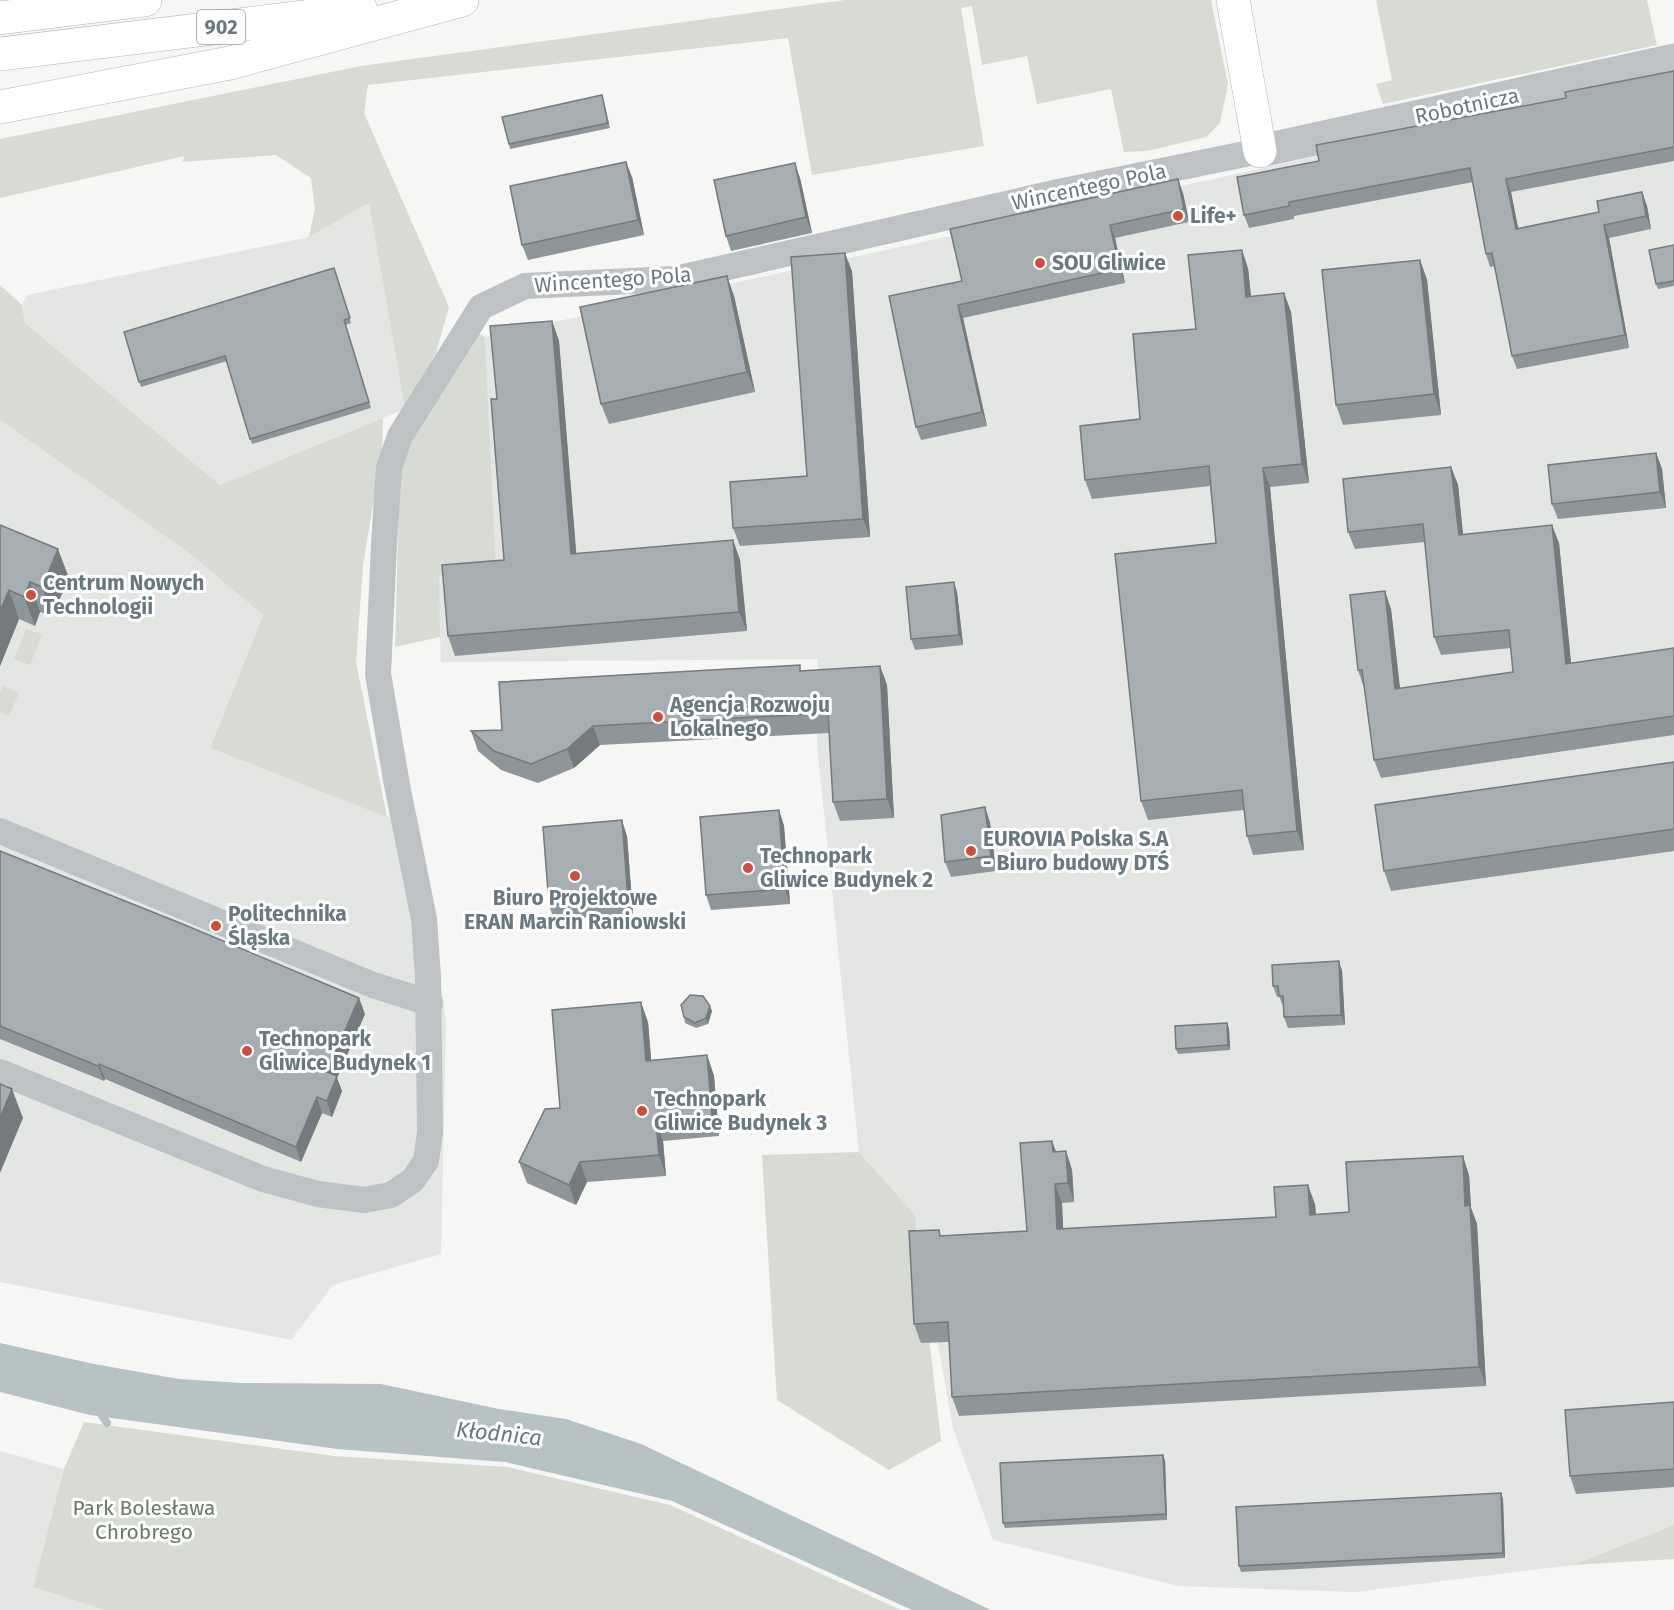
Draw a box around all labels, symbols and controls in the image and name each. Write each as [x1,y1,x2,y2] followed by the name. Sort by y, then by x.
[197,10,245,44] road number: 902
[1413,82,1521,130] street label: Robotnicza
[1009,158,1169,216] street label: Wincentego Pola
[1190,203,1237,229] place label: Life+
[1171,209,1185,223] marker: Life+
[1052,250,1166,276] place label: SOU Gliwice
[1033,256,1047,270] marker: SOU Gliwice
[534,262,692,298] street label: Wincentego Pola
[43,570,204,620] place label: Centrum Nowych Technologii
[24,588,38,602] marker: Centrum Nowych Technologii
[669,692,830,742] place label: Agencja Rozwoju Lokalnego
[651,710,665,724] marker: Agencja Rozwoju Lokalnego
[983,826,1169,876] place label: EUROVIA Polska S.A - Biuro budowy DTŚ
[760,843,933,893] place label: Technopark Gliwice Budynek 2
[964,844,978,858] marker: EUROVIA Polska S.A - Biuro budowy DTŚ
[741,861,755,875] marker: Technopark Gliwice Budynek 2
[568,869,582,883] marker: Biuro Projektowe ERAN Marcin Raniowski
[464,885,686,935] place label: Biuro Projektowe ERAN Marcin Raniowski
[228,901,347,951] place label: Politechnika Śląska
[209,919,223,933] marker: Politechnika Śląska
[259,1026,431,1076] place label: Technopark Gliwice Budynek 1
[240,1044,254,1058] marker: Technopark Gliwice Budynek 1
[654,1086,827,1136] place label: Technopark Gliwice Budynek 3
[635,1104,649,1118] marker: Technopark Gliwice Budynek 3
[455,1416,543,1451] water label: Kłodnica
[73,1495,215,1545] park label: Park Bolesława Chrobrego

